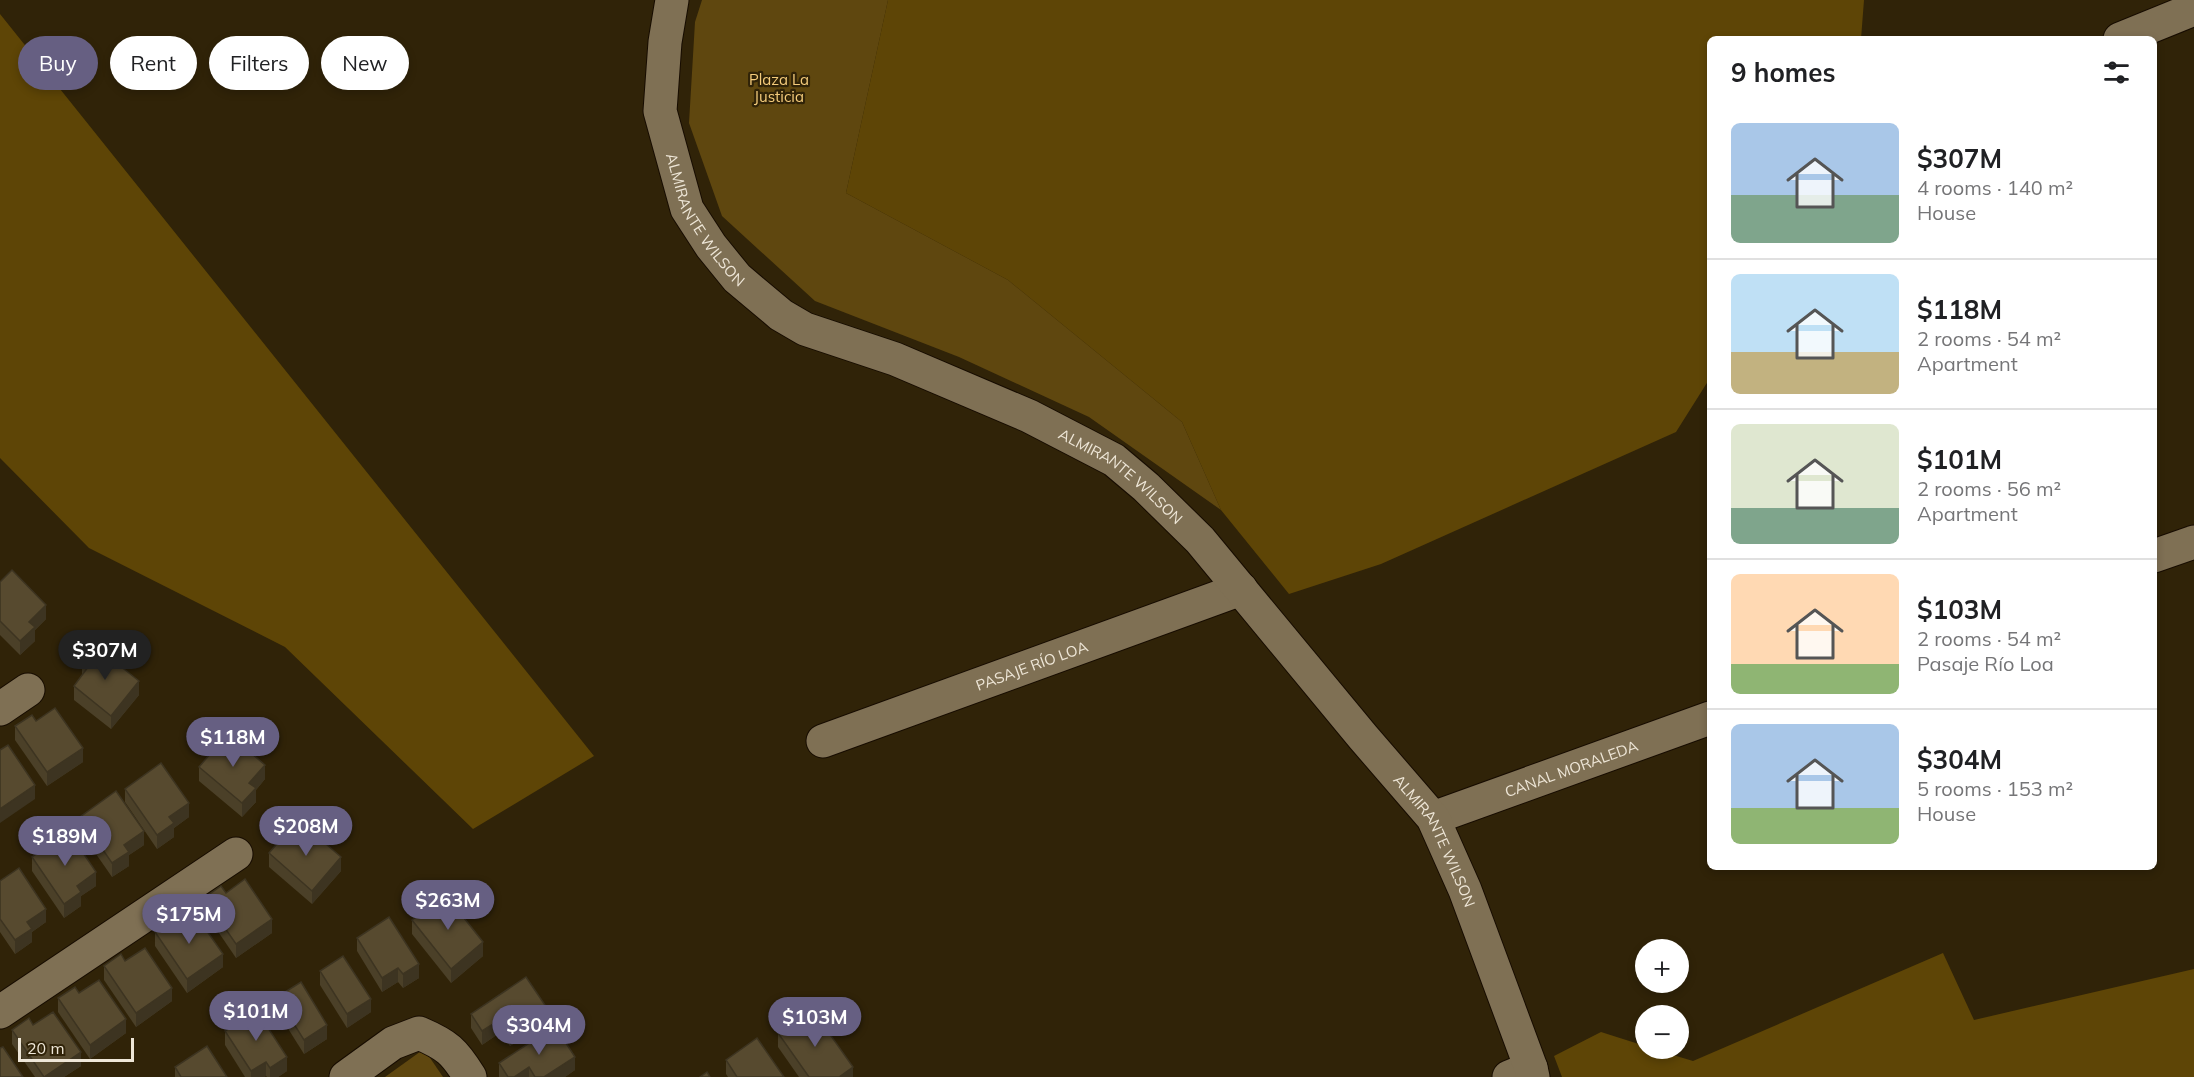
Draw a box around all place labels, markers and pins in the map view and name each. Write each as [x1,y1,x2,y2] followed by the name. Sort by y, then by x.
[63,630,147,681] pin: $307M
[191,717,275,768] pin: $118M
[264,806,348,857] pin: $208M
[23,816,107,867] pin: $189M
[406,880,490,931] pin: $263M
[147,894,231,945] pin: $175M
[214,991,298,1042] pin: $101M
[773,997,857,1048] pin: $103M
[497,1005,581,1056] pin: $304M

